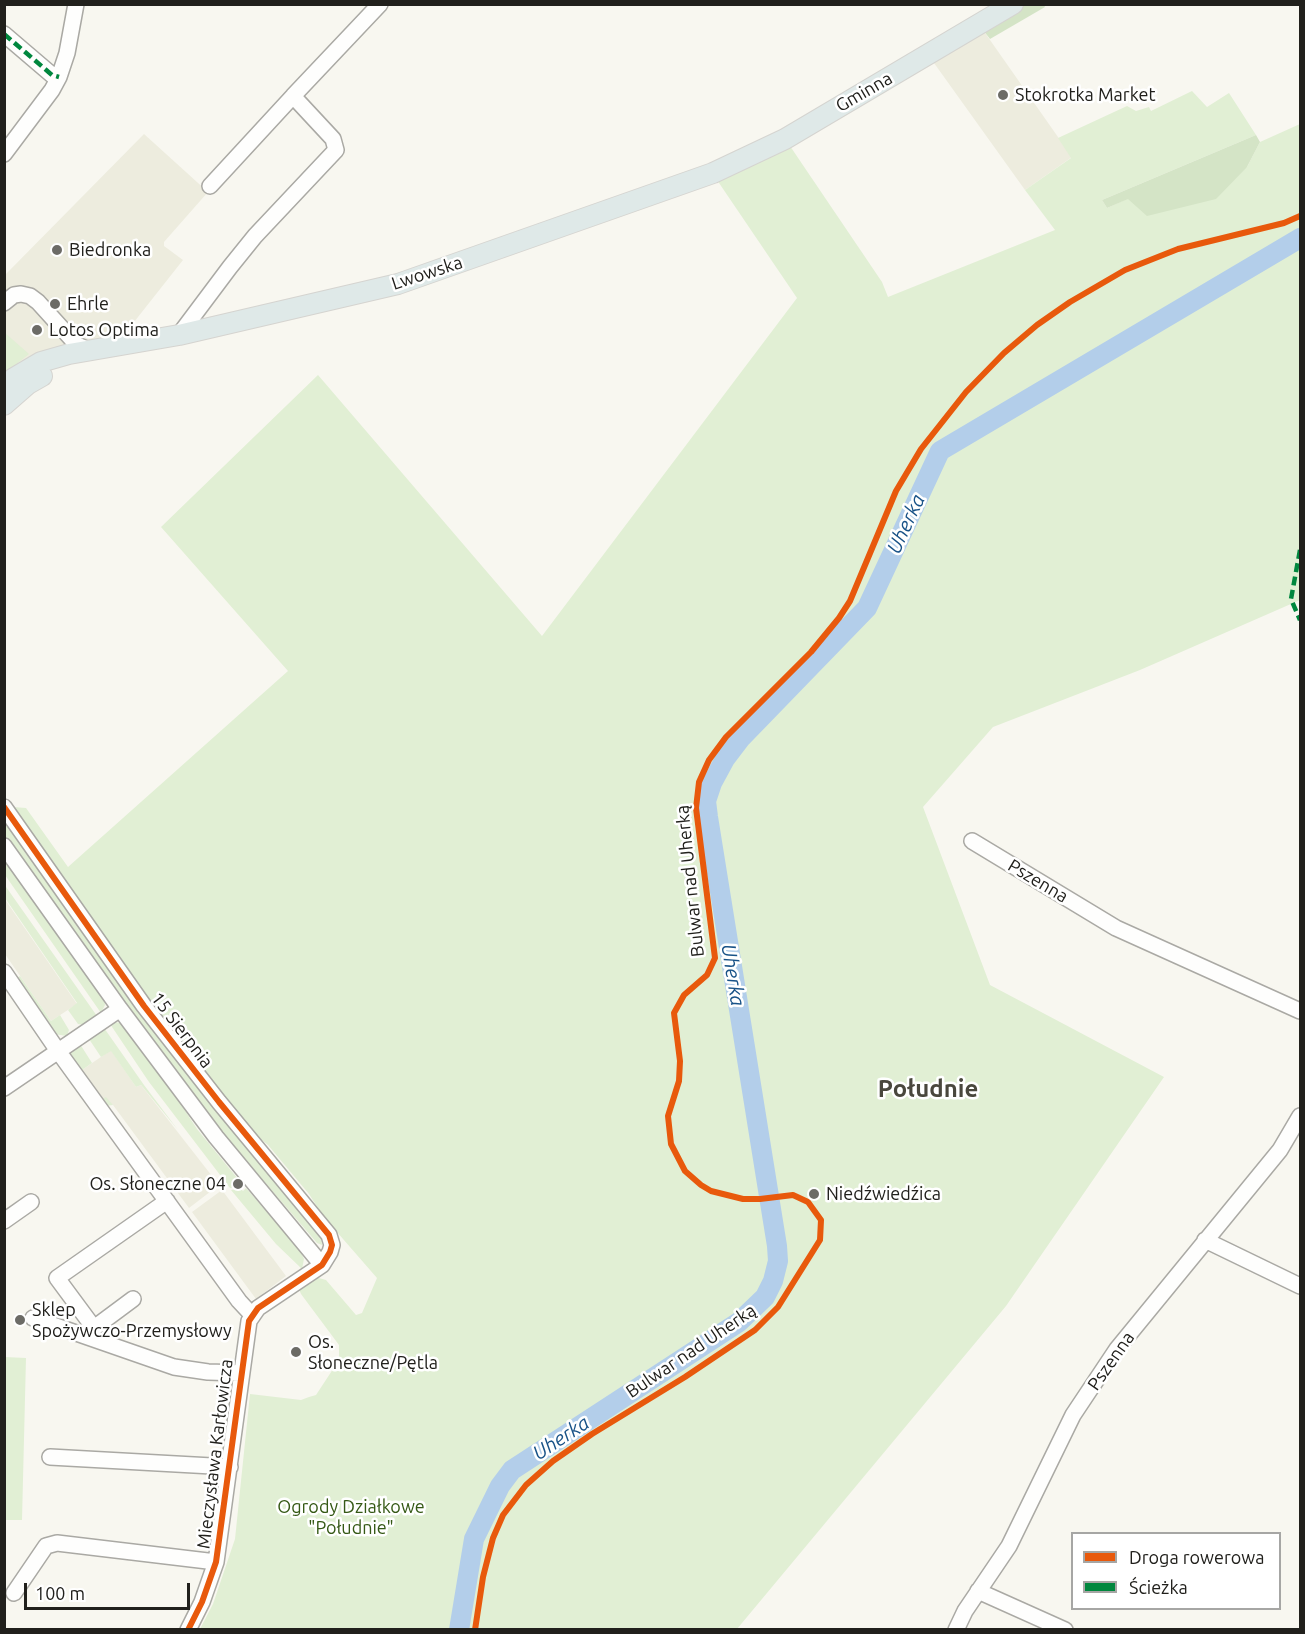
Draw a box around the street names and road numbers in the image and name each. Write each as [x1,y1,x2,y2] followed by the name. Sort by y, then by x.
[832,67,896,117] street label: Gminna
[389,251,465,295] street label: Lwowska
[671,804,709,958] street label: Bulwar nad Uherką
[1004,855,1072,907] street label: Pszenna
[146,988,218,1072] street label: 15 Sierpnia
[622,1299,760,1403] street label: Bulwar nad Uherką
[1083,1328,1139,1394] street label: Pszenna
[193,1358,237,1550] street label: Mieczysława Karłowicza

